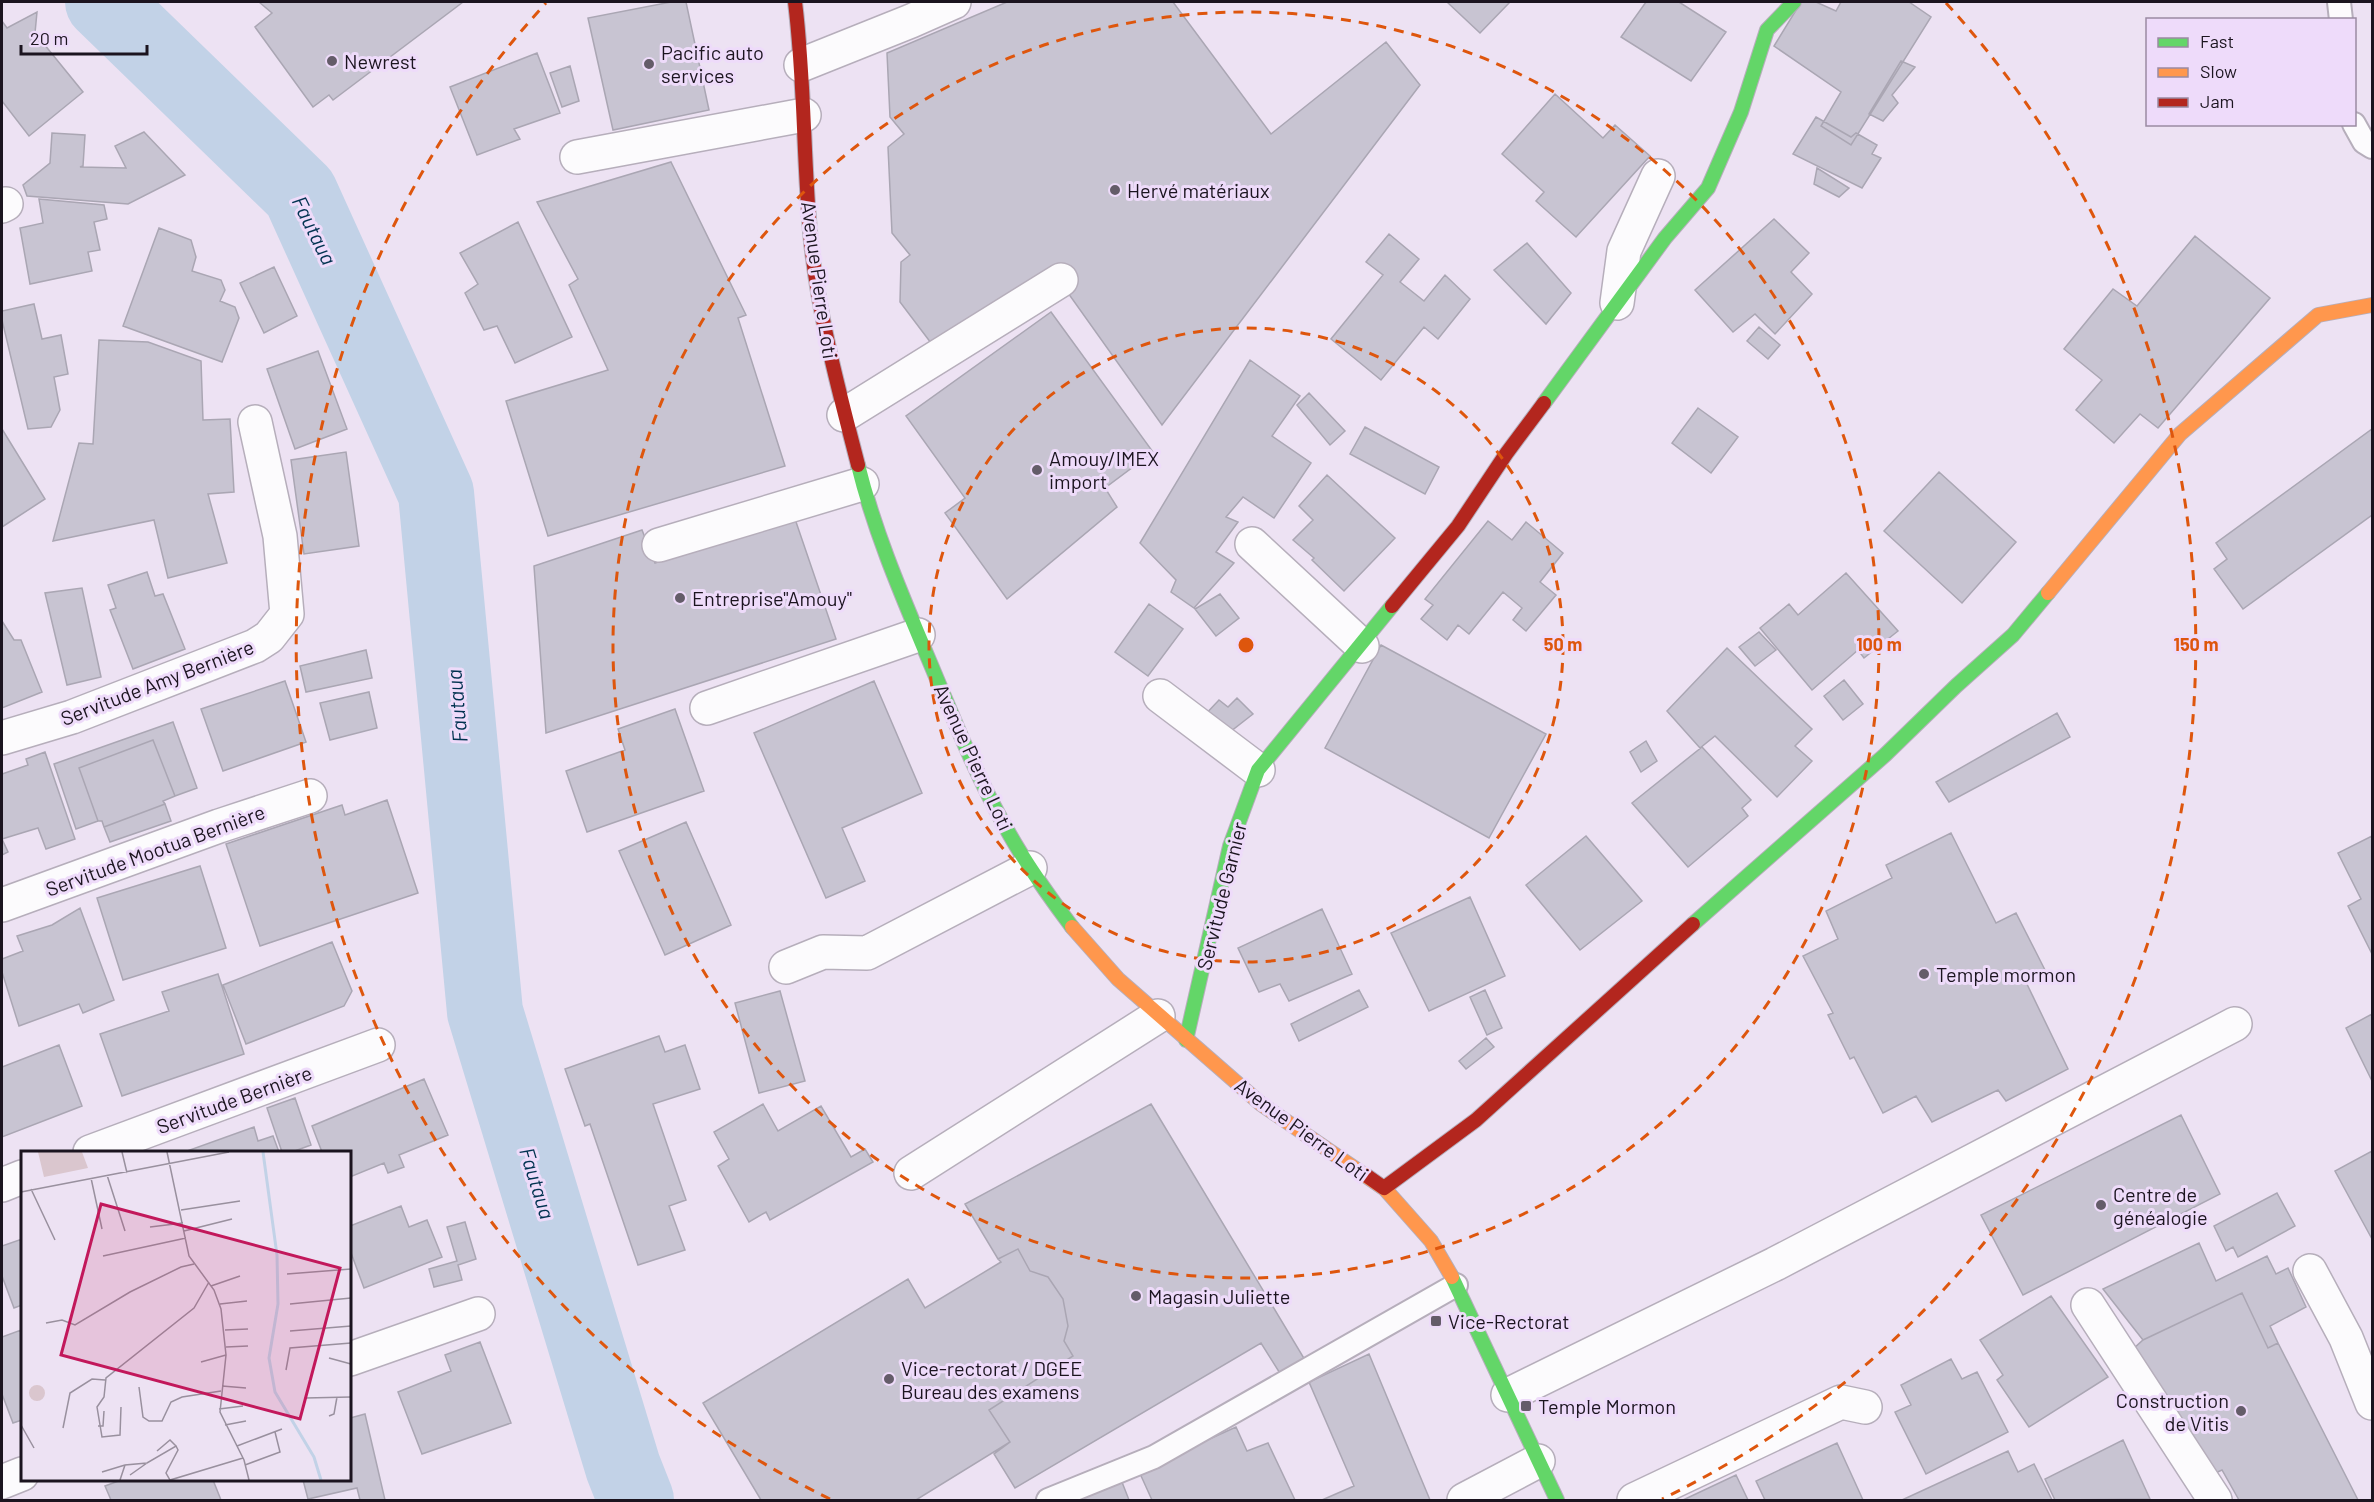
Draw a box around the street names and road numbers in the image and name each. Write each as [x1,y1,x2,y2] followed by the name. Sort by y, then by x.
[797,200,843,360] street label: Avenue Pierre Loti
[57,634,257,730] street label: Servitude Amy Bernière
[930,680,1018,834] street label: Avenue Pierre Loti
[42,799,268,901] street label: Servitude Mootua Bernière
[1191,819,1251,973] street label: Servitude Garnier
[153,1060,315,1138] street label: Servitude Bernière
[1231,1073,1373,1185] street label: Avenue Pierre Loti

